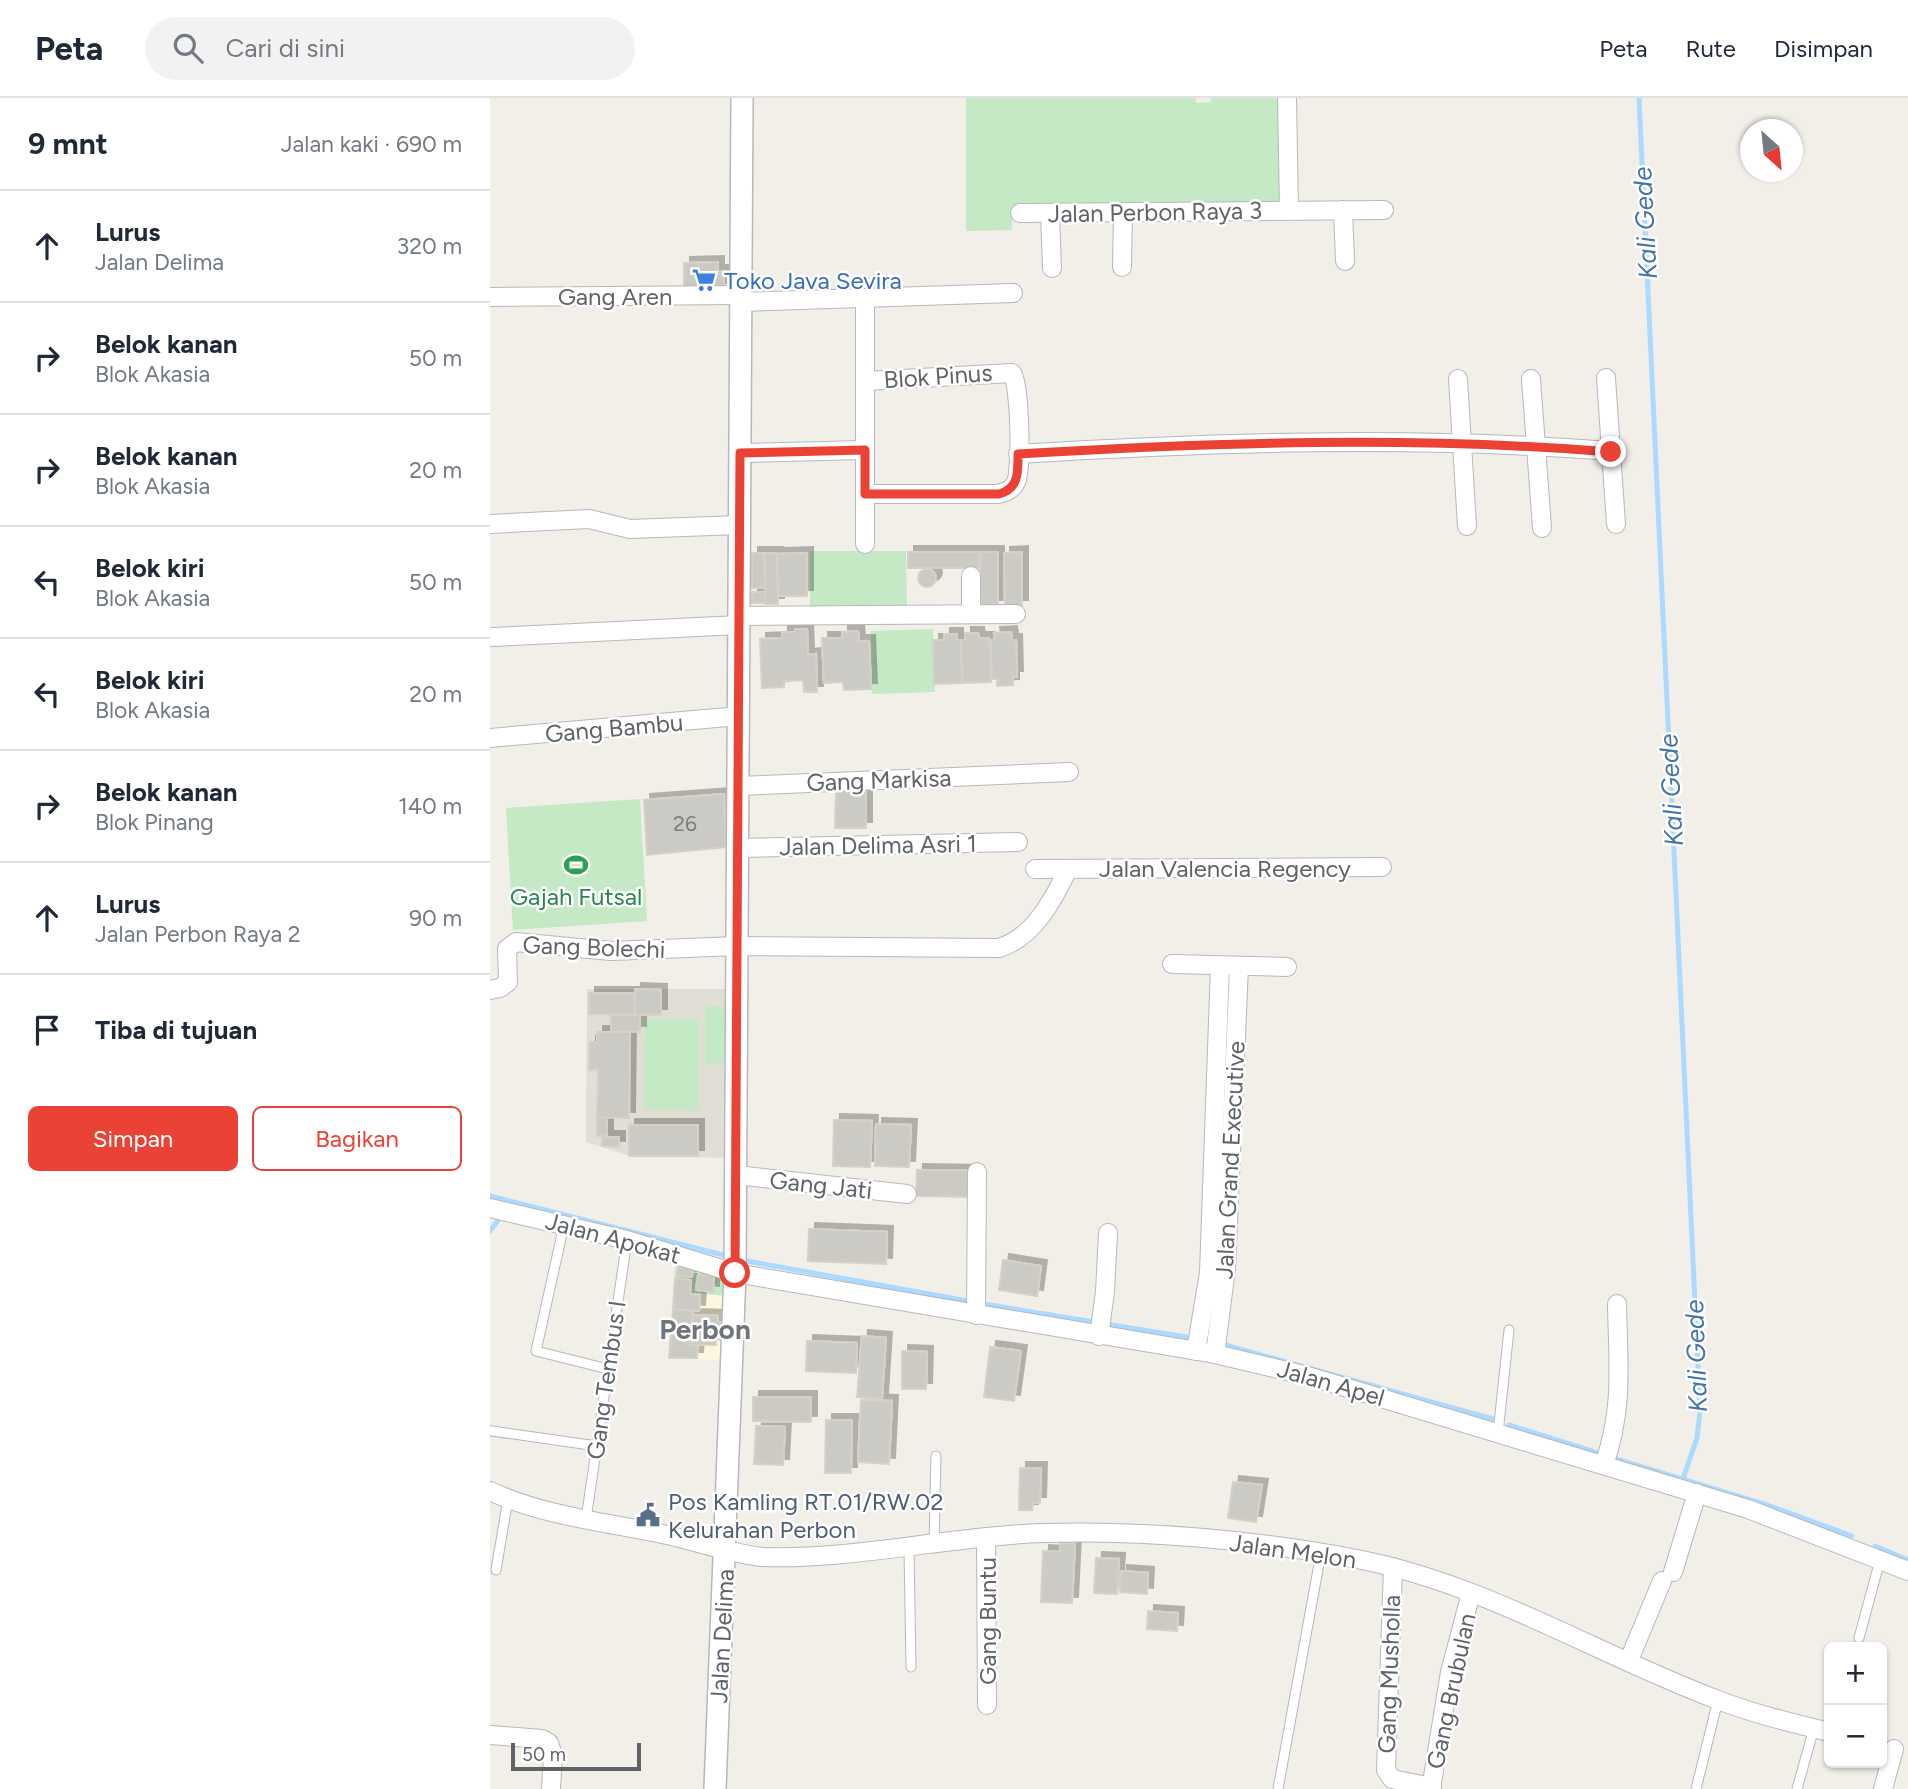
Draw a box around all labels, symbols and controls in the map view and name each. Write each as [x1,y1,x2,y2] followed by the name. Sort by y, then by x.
[145,17,635,80] search box
[35,29,103,68] text: Peta
[169,29,207,67] icon: search
[225,32,345,64] text: Cari di sini
[1599,34,1647,63] text: Peta
[1685,34,1736,63] text: Rute
[1774,34,1873,63] text: Disimpan
[1740,119,1803,182] north arrow
[28,125,108,162] text: 9 mnt
[281,130,462,158] text: Jalan kaki · 690 m
[1626,166,1664,280] water label: Kali Gede
[1048,196,1262,228] street label: Jalan Perbon Raya 3
[95,216,160,248] text: Lurus
[28,227,66,265] icon: ahead
[397,232,462,260] text: 320 m
[95,248,224,276] text: Jalan Delima
[690,266,718,294] supermarket icon: Toko Java Sevira
[724,266,902,295] place label: Toko Java Sevira
[558,282,672,311] street label: Gang Aren
[95,328,238,360] text: Belok kanan
[28,339,66,377] icon: right
[409,344,462,372] text: 50 m
[883,358,993,394] street label: Blok Pinus
[95,360,210,388] text: Blok Akasia
[1595,436,1626,467] route end
[95,440,238,472] text: Belok kanan
[28,451,66,489] icon: right
[409,456,462,484] text: 20 m
[95,472,210,500] text: Blok Akasia
[95,552,204,584] text: Belok kiri
[28,563,66,601] icon: left
[409,568,462,596] text: 50 m
[95,584,210,612] text: Blok Akasia
[95,664,204,696] text: Belok kiri
[28,675,66,713] icon: left
[409,680,462,708] text: 20 m
[95,696,210,724] text: Blok Akasia
[544,708,684,748] street label: Gang Bambu
[1652,733,1690,847] water label: Kali Gede
[806,763,952,797] street label: Gang Markisa
[95,776,238,808] text: Belok kanan
[28,787,66,825] icon: right
[398,792,462,820] text: 140 m
[95,808,214,836] text: Blok Pinang
[673,811,697,836] house number: 26
[779,829,977,861] street label: Jalan Delima Asri 1
[562,851,590,879] sports icon: Gajah Futsal
[1099,854,1351,883] street label: Jalan Valencia Regency
[510,882,642,911] place label: Gajah Futsal
[95,888,160,920] text: Lurus
[28,899,66,937] icon: ahead
[409,904,462,932] text: 90 m
[95,920,301,948] text: Jalan Perbon Raya 2
[522,930,666,964] street label: Gang Bolechi
[28,1011,66,1049] icon: arrive
[95,1014,257,1046] text: Tiba di tujuan
[1209,1040,1251,1280] street label: Jalan Grand Executive
[28,1106,238,1171] button: Simpan
[252,1106,462,1171] button: Bagikan
[768,1165,874,1205] street label: Gang Jati
[542,1206,684,1270] street label: Jalan Apokat
[719,1257,750,1288] route start
[580,1299,632,1461] street label: Gang Tembus I
[1678,1299,1714,1413] water label: Kali Gede
[659,1312,751,1346] district label: Perbon
[1274,1354,1388,1412] street label: Jalan Apel
[668,1487,944,1544] place label: Pos Kamling RT.01/RW.02 Kelurahan Perbon
[634,1501,662,1529] public building icon: Pos Kamling RT.01/RW.02 Kelurahan Perbon
[1228,1528,1358,1574] street label: Jalan Melon
[973,1557,1002,1685] street label: Gang Buntu
[704,1568,740,1704] street label: Jalan Delima
[1372,1594,1406,1754] street label: Gang Musholla
[1420,1610,1482,1772] street label: Gang Brubulan
[1824,1642,1887,1768] map controls
[1824,1642,1887,1705] button: +
[1824,1705,1887,1768] button: −
[511,1740,640,1772] scale bar
[522,1743,566,1766] text: 50 m

